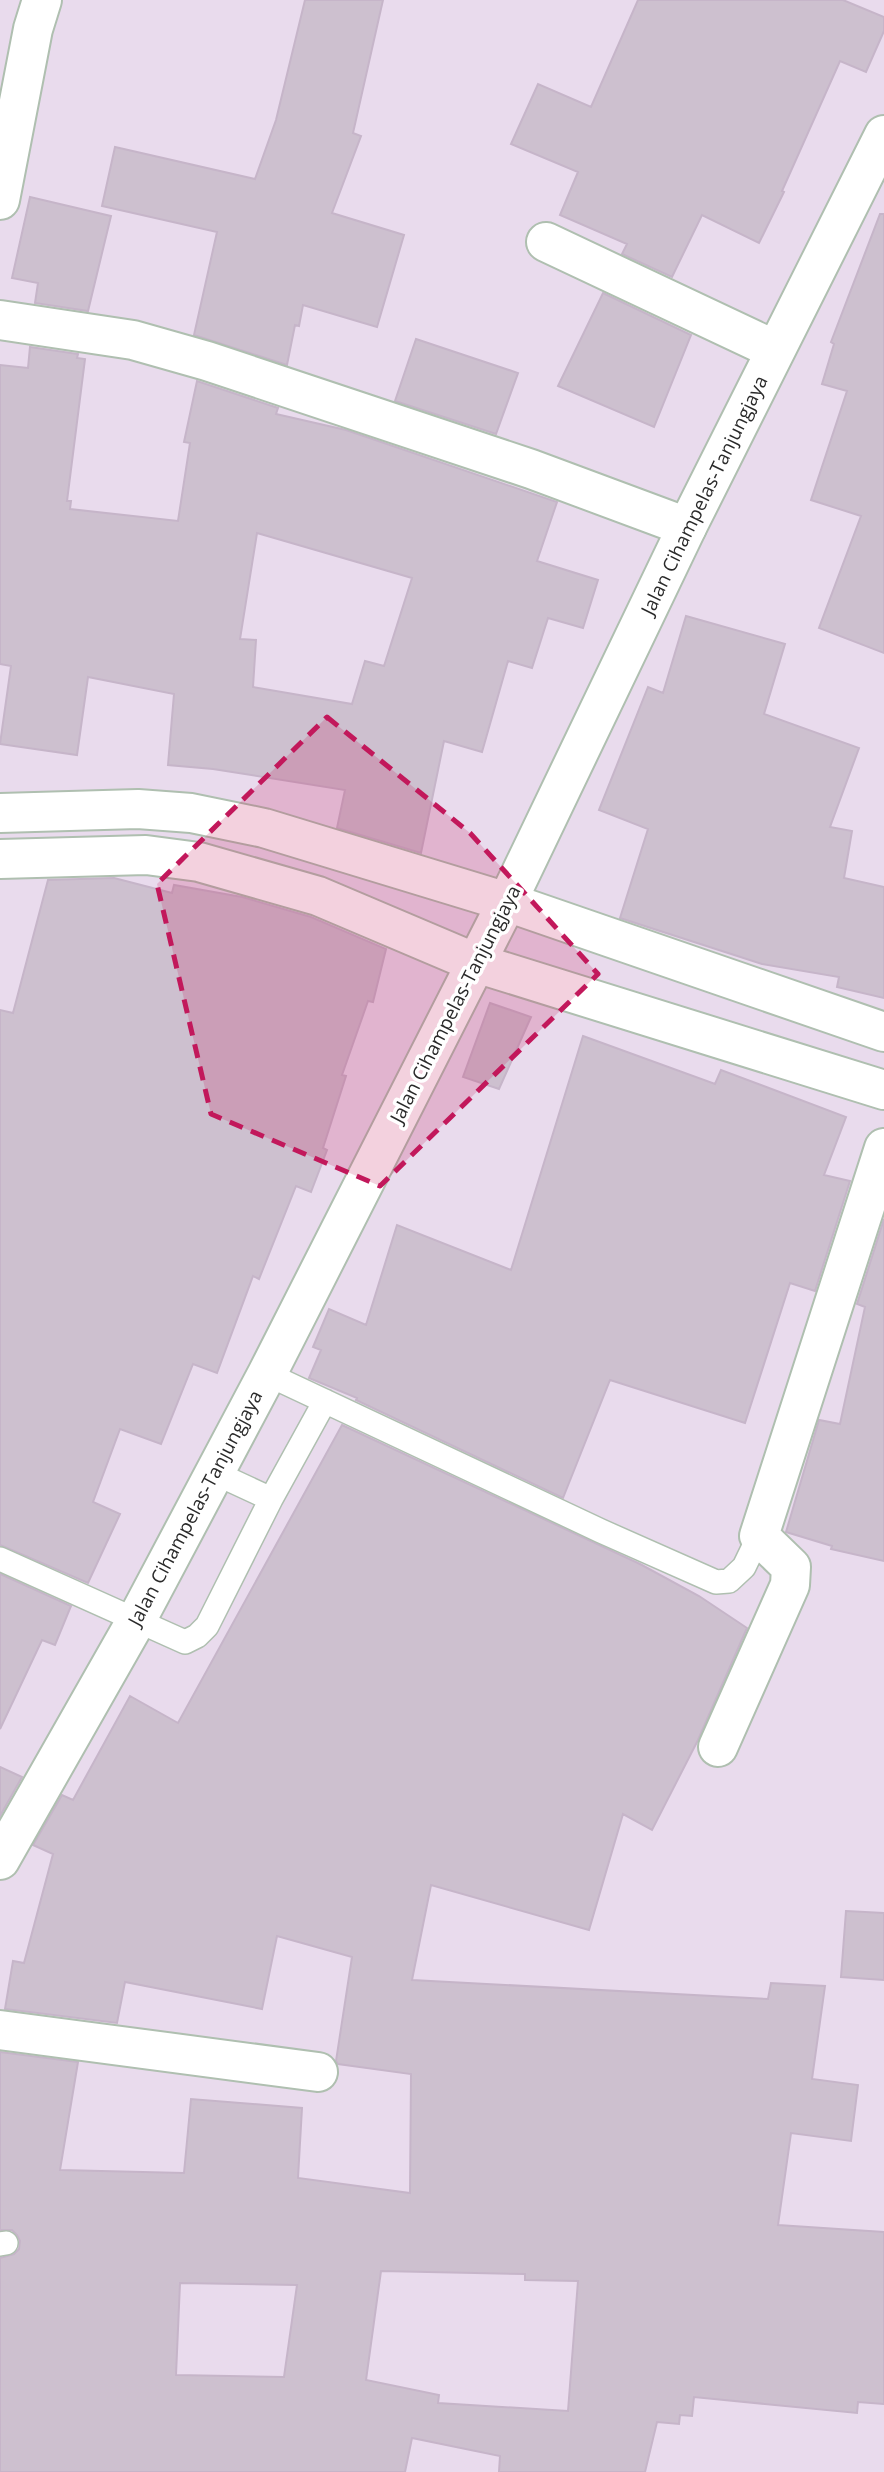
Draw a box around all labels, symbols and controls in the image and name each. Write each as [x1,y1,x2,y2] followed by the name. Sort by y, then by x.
[634,371,773,621] street label: Jalan Cihampelas-Tanjungjaya
[383,881,526,1129] street label: Jalan Cihampelas-Tanjungjaya
[121,1386,268,1632] street label: Jalan Cihampelas-Tanjungjaya

